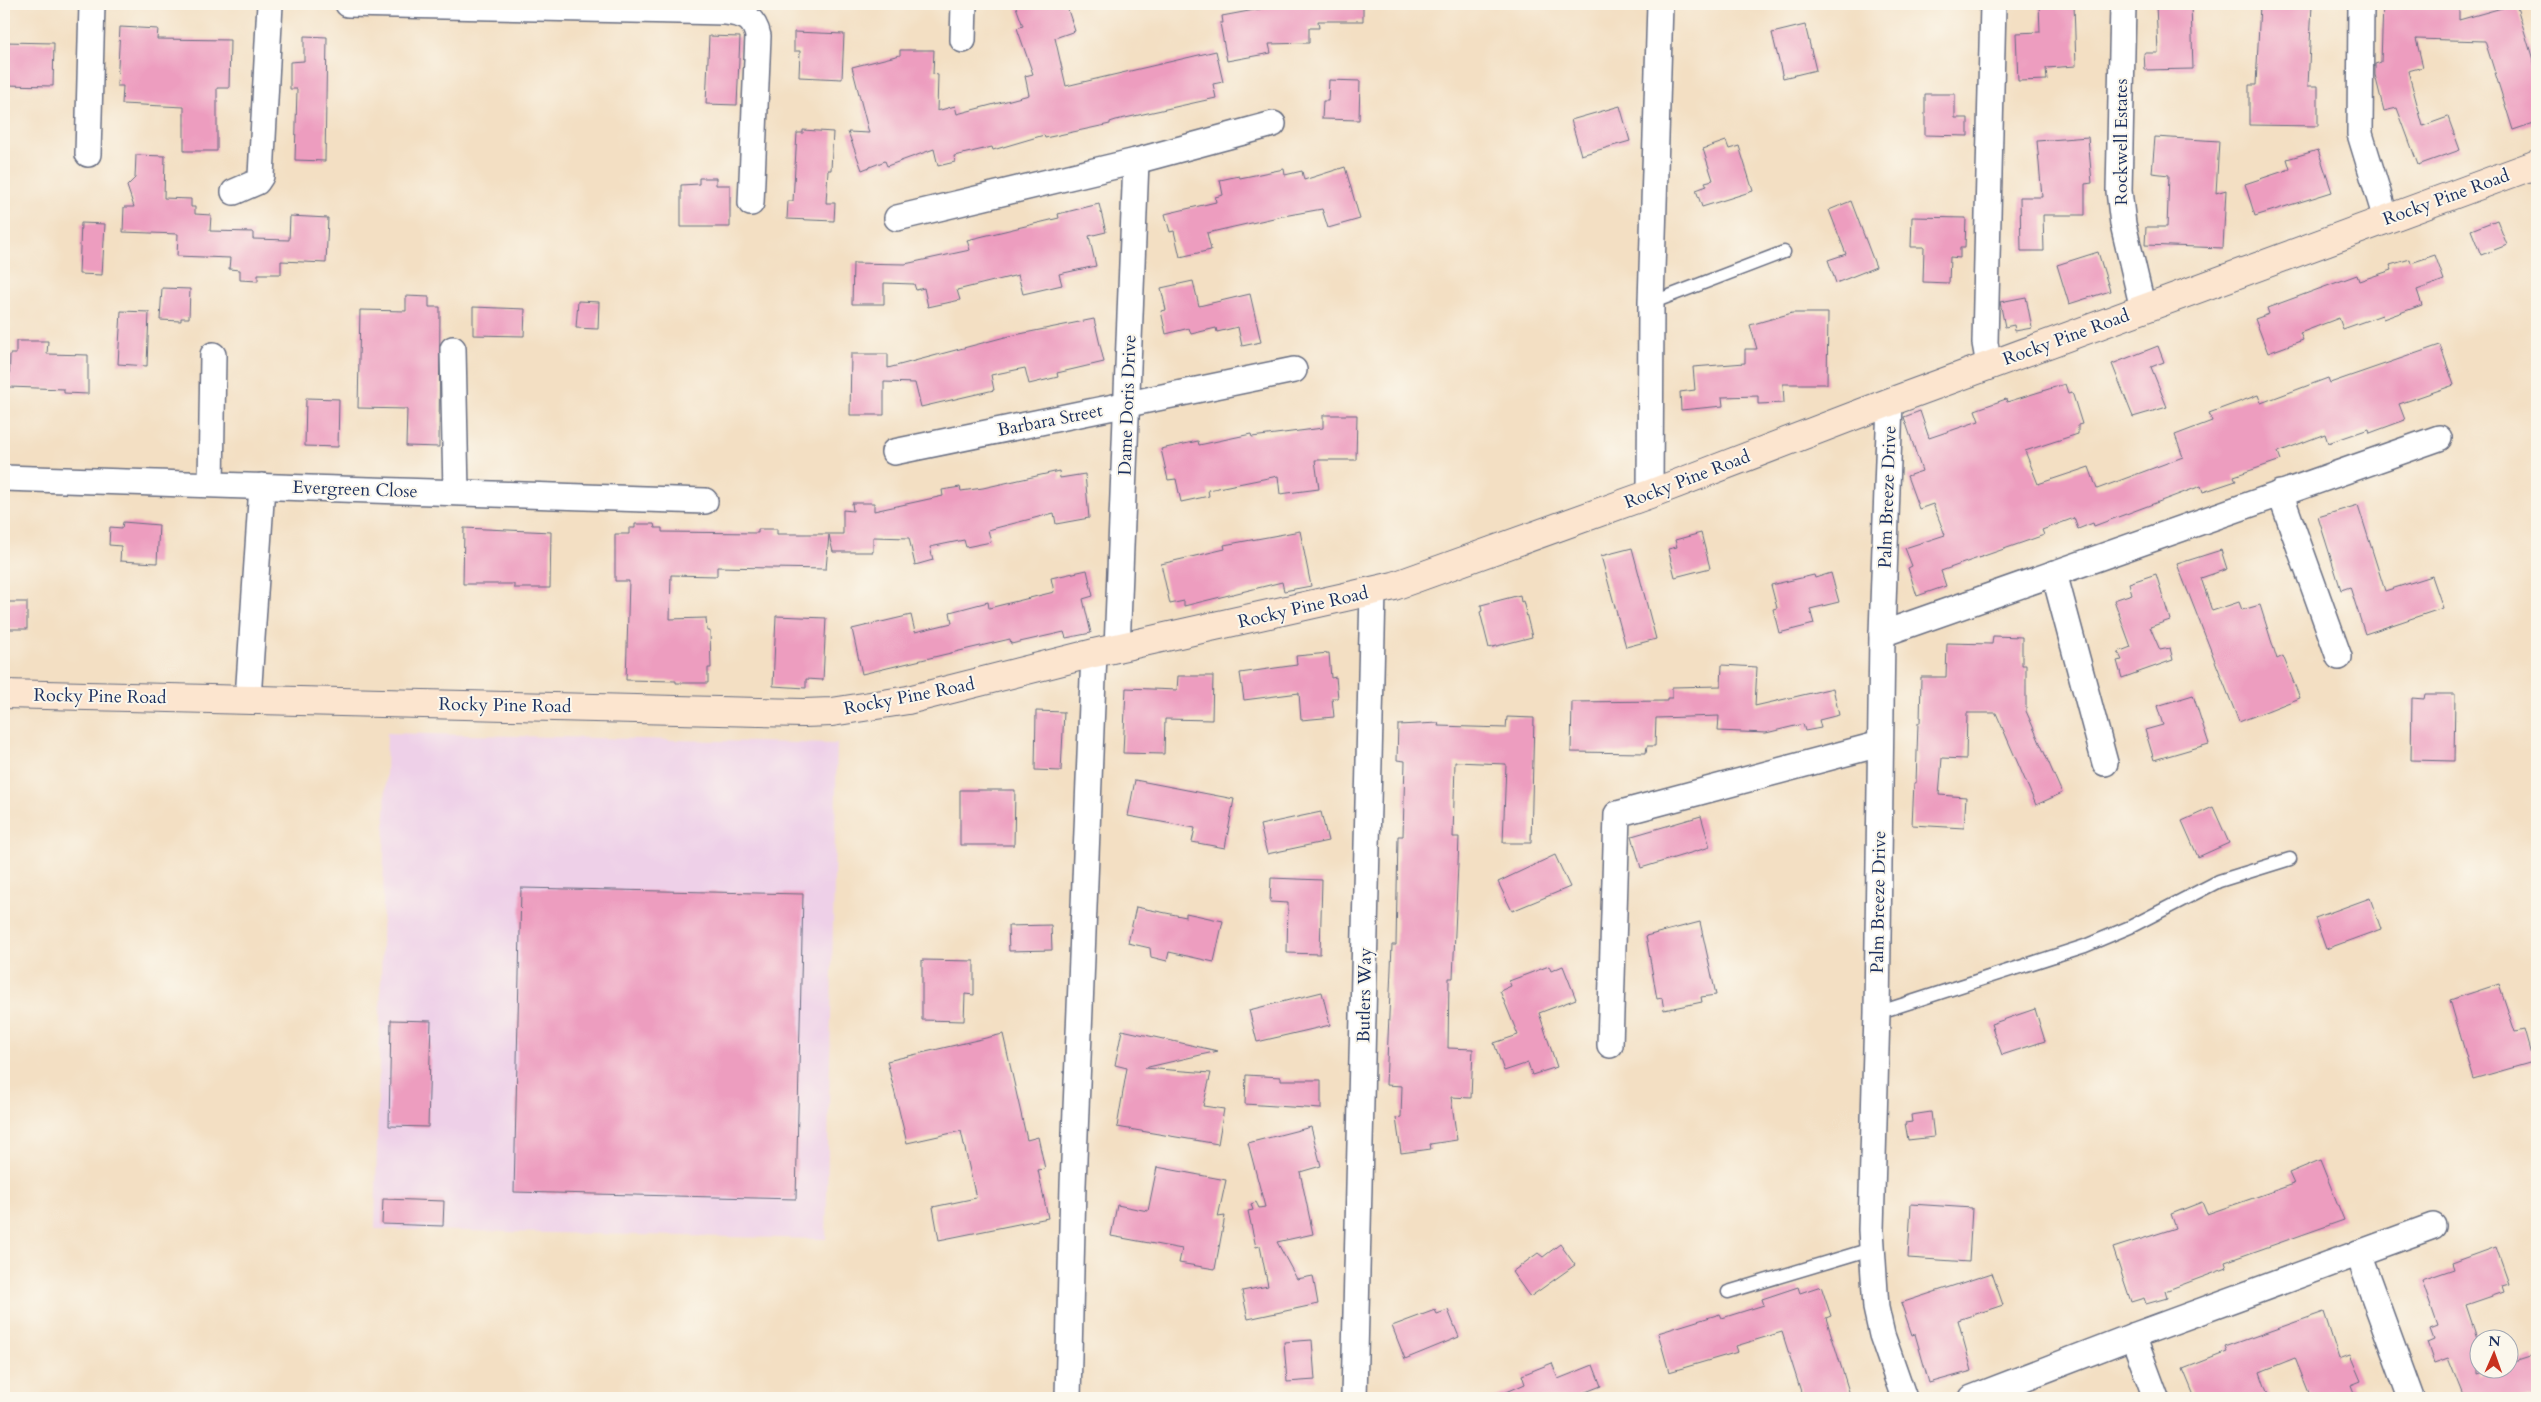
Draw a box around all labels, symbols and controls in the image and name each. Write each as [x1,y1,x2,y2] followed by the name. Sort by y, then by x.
[2109,78,2134,206] street label: Rockwell Estates
[2379,163,2513,232] street label: Rocky Pine Road
[1999,303,2133,372] street label: Rocky Pine Road
[1113,334,1142,476] street label: Dame Doris Drive
[995,398,1105,443] street label: Barbara Street
[1873,425,1902,569] street label: Palm Breeze Drive
[1621,444,1754,515] street label: Rocky Pine Road
[292,475,418,504] street label: Evergreen Close
[1236,580,1371,635] street label: Rocky Pine Road
[841,671,977,721] street label: Rocky Pine Road
[33,683,167,710] street label: Rocky Pine Road
[438,692,572,719] street label: Rocky Pine Road
[1865,830,1892,974] street label: Palm Breeze Drive
[1351,947,1378,1043] street label: Butlers Way
[2468,1330,2518,1380] north arrow
[2488,1332,2501,1351] text: N

